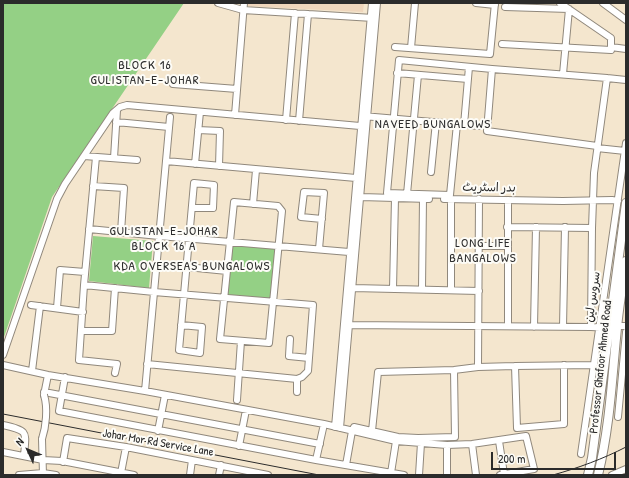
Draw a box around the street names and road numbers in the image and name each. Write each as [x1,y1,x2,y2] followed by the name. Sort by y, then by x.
[462,180,516,196] street label: بدر اسٹریٹ
[582,271,604,323] street label: سروس لین
[587,300,615,434] street label: Professor Ghafoor Ahmed Road
[101,426,215,460] street label: Johar Mor Rd Service Lane

